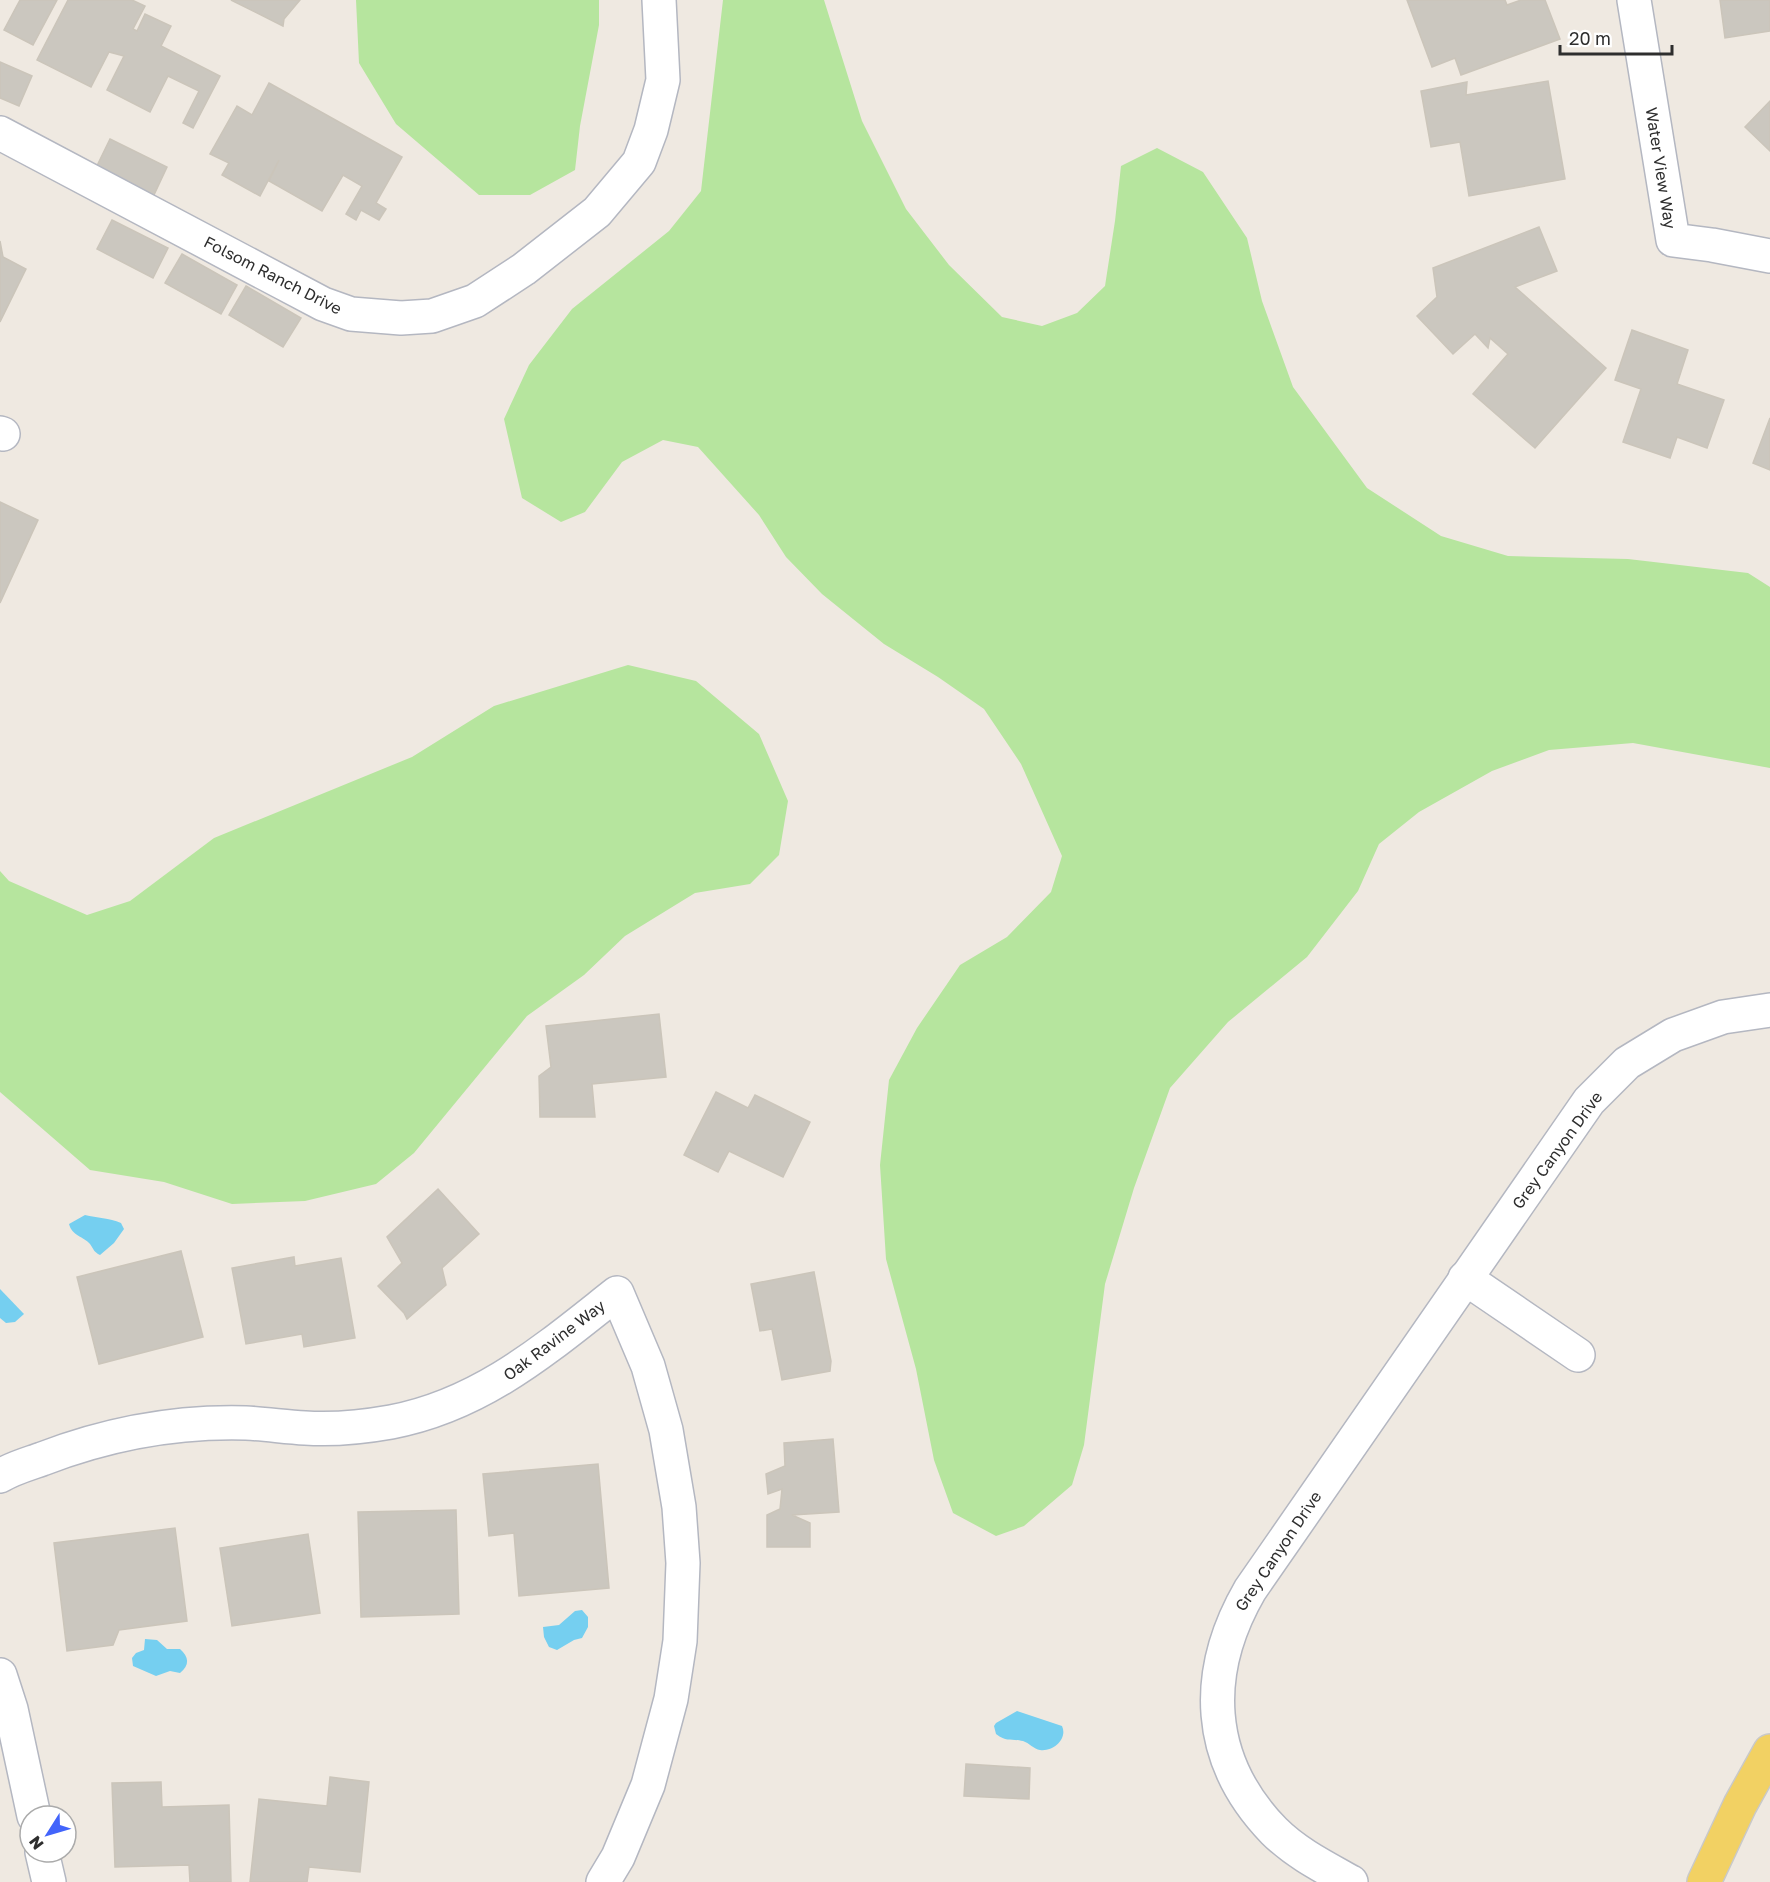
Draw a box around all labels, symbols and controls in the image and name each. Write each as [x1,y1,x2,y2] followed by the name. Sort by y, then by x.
[1560,18,1672,56] scale bar
[1569,27,1611,49] text: 20 m
[1642,106,1681,230] street label: Water View Way
[201,232,345,318] street label: Folsom Ranch Drive
[1508,1087,1606,1213] street label: Grey Canyon Drive
[499,1295,609,1385] street label: Oak Ravine Way
[1230,1487,1326,1615] street label: Grey Canyon Drive
[18,1804,78,1864] north arrow
[24,1832,48,1854] text: N

